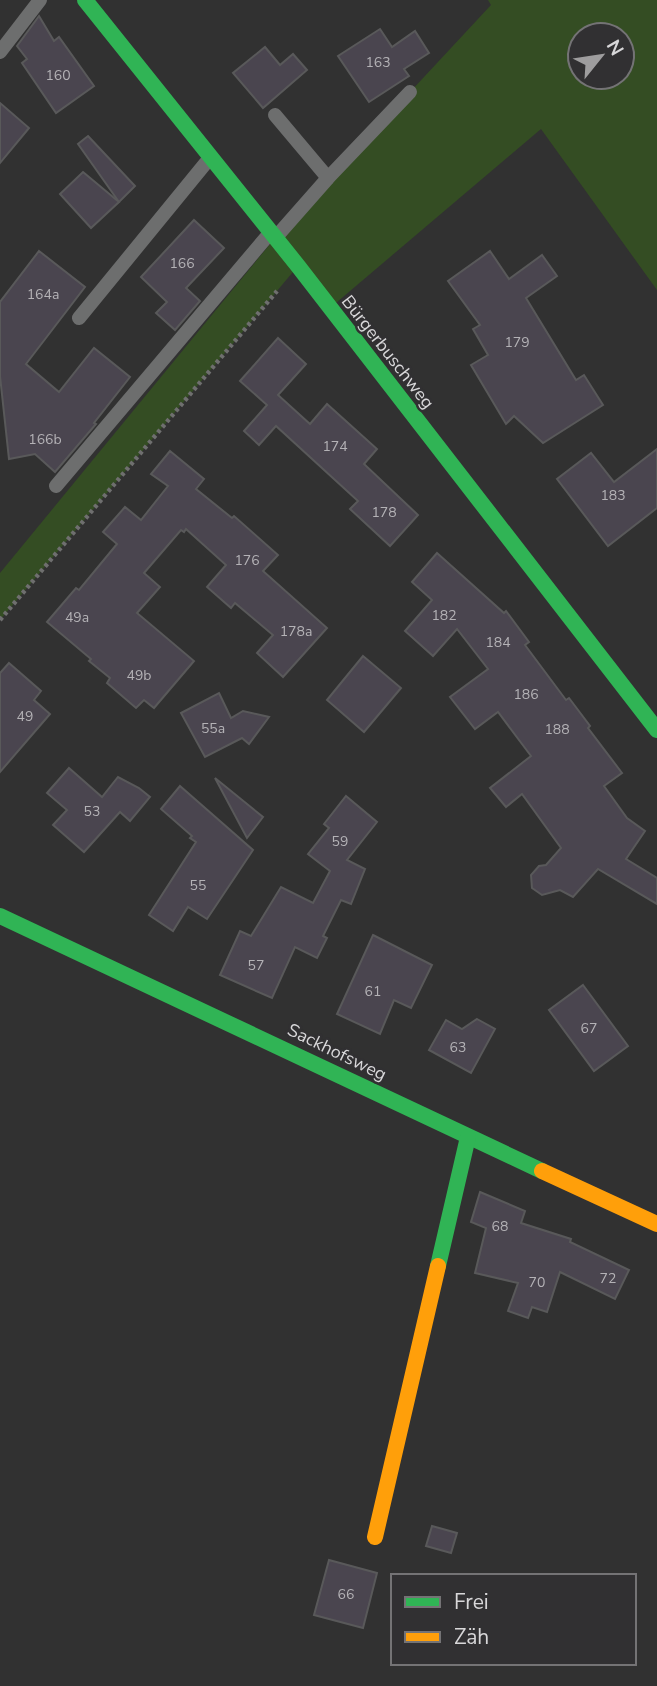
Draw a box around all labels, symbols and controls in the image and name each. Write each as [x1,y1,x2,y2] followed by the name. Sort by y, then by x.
[566,21,636,91] north arrow
[600,35,630,61] text: N
[365,53,391,72] house number: 163
[45,66,71,85] house number: 160
[169,254,195,273] house number: 166
[27,285,59,304] house number: 164a
[336,290,440,414] street label: Bürgerbuschweg
[504,333,530,352] house number: 179
[28,430,62,449] house number: 166b
[322,437,348,456] house number: 174
[600,486,626,505] house number: 183
[371,503,397,522] house number: 178
[234,551,260,570] house number: 176
[431,606,457,625] house number: 182
[65,608,89,627] house number: 49a
[280,622,312,641] house number: 178a
[485,633,511,652] house number: 184
[127,666,151,685] house number: 49b
[513,685,539,704] house number: 186
[17,707,33,726] house number: 49
[201,719,225,738] house number: 55a
[544,720,570,739] house number: 188
[84,802,100,821] house number: 53
[332,832,348,851] house number: 59
[190,876,206,895] house number: 55
[248,956,264,975] house number: 57
[365,982,381,1001] house number: 61
[283,1018,391,1086] street label: Sackhofsweg
[581,1019,597,1038] house number: 67
[450,1038,466,1057] house number: 63
[492,1217,508,1236] house number: 68
[600,1269,616,1288] house number: 72
[529,1273,545,1292] house number: 70
[391,1574,636,1665] legend
[338,1585,354,1604] house number: 66
[454,1588,489,1616] text: Frei
[454,1623,489,1651] text: Zäh

